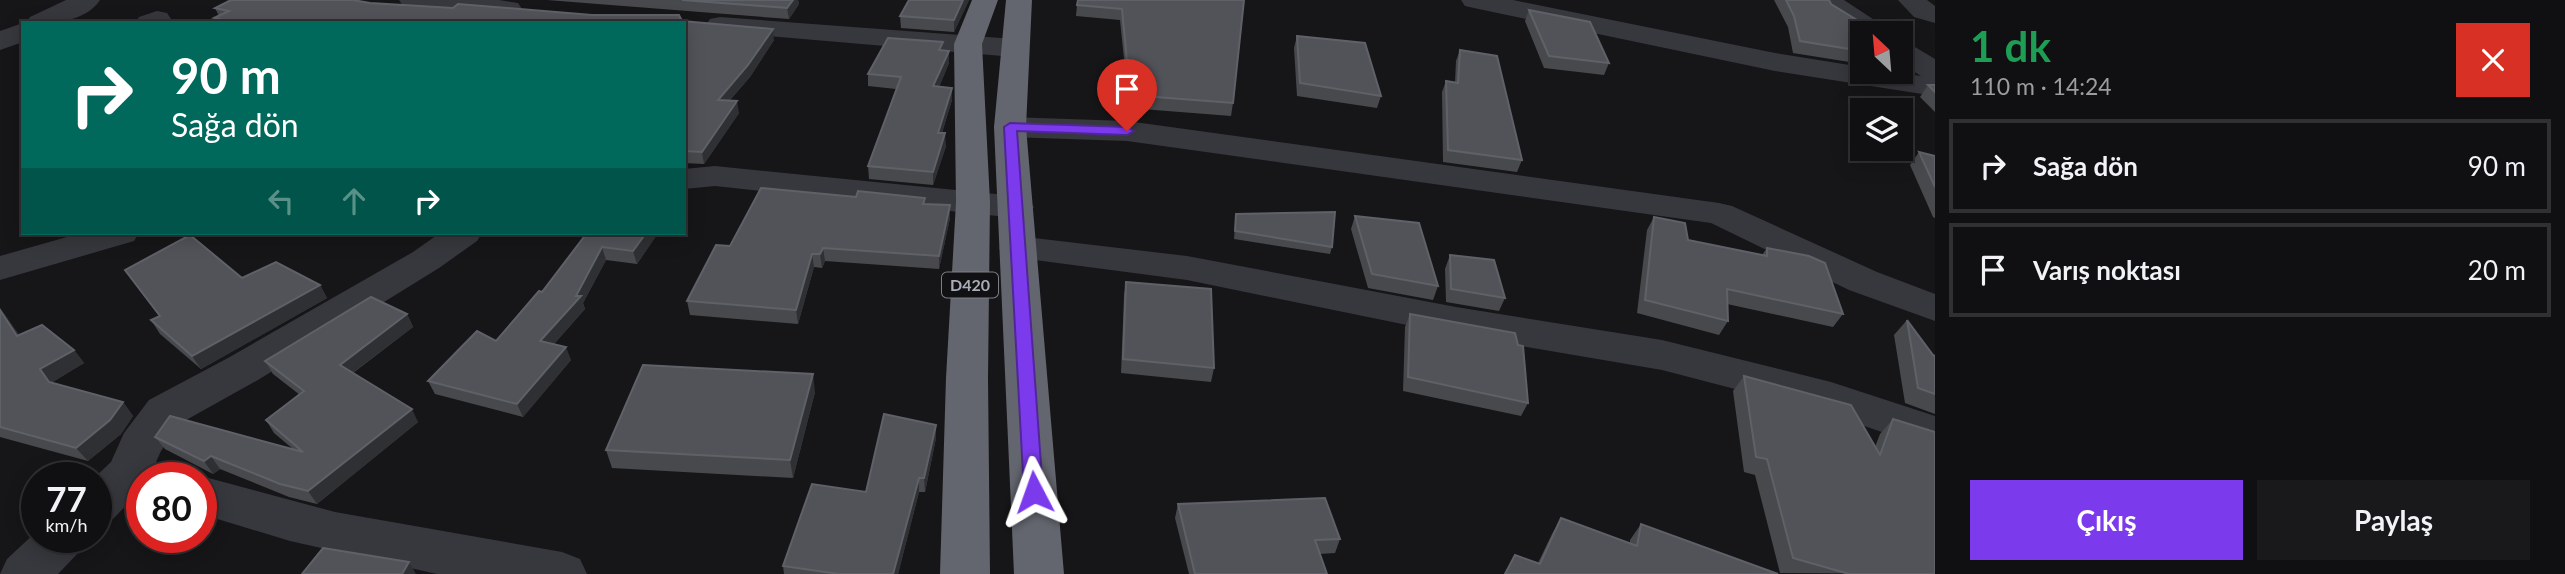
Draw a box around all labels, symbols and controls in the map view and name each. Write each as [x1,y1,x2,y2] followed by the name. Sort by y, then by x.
[1850,21,1913,84] north arrow
[1850,21,1913,161] map controls
[1970,21,2051,71] text: 1 dk
[2456,23,2530,97] button: close
[171,46,281,104] text: 90 m
[56,49,147,140] icon: right
[1097,59,1157,131] pin
[1108,70,1146,108] icon: arrive
[1970,72,2112,100] text: 110 m · 14:24
[1850,98,1913,161] button: layers
[171,105,299,144] text: Sağa dön
[1974,147,2012,185] icon: right
[2033,150,2138,182] text: Sağa dön
[2468,150,2526,182] text: 90 m
[262,182,300,220] icon: left
[335,182,373,220] icon: ahead
[408,182,446,220] icon: right
[1974,251,2012,289] icon: arrive
[2033,254,2181,286] text: Varış noktası
[2468,254,2526,286] text: 20 m
[942,272,998,298] road number: D420
[997,455,1071,529] position arrow
[126,462,217,553] speed limit sign: 80
[46,477,87,519] text: 77
[1970,480,2243,560] button: Çıkış
[2257,480,2530,560] button: Paylaş
[45,514,88,536] text: km/h

